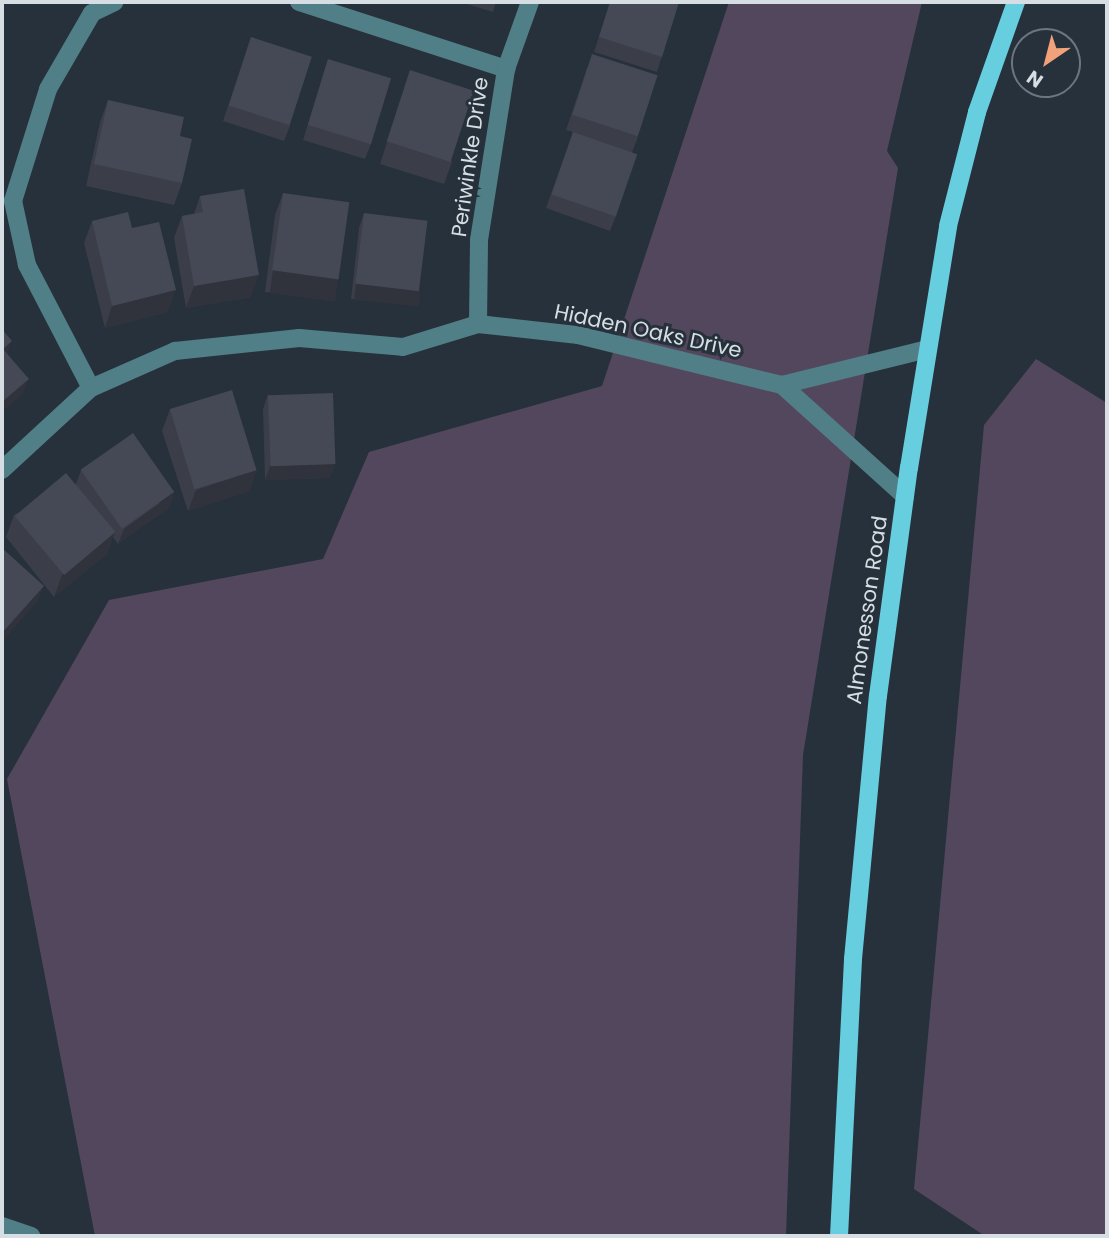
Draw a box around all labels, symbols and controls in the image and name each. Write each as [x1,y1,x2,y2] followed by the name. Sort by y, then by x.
[1011,28,1081,98] north arrow
[1021,64,1048,94] text: N
[446,75,494,239] street label: Periwinkle Drive
[552,299,744,363] street label: Hidden Oaks Drive
[841,514,893,706] street label: Almonesson Road

